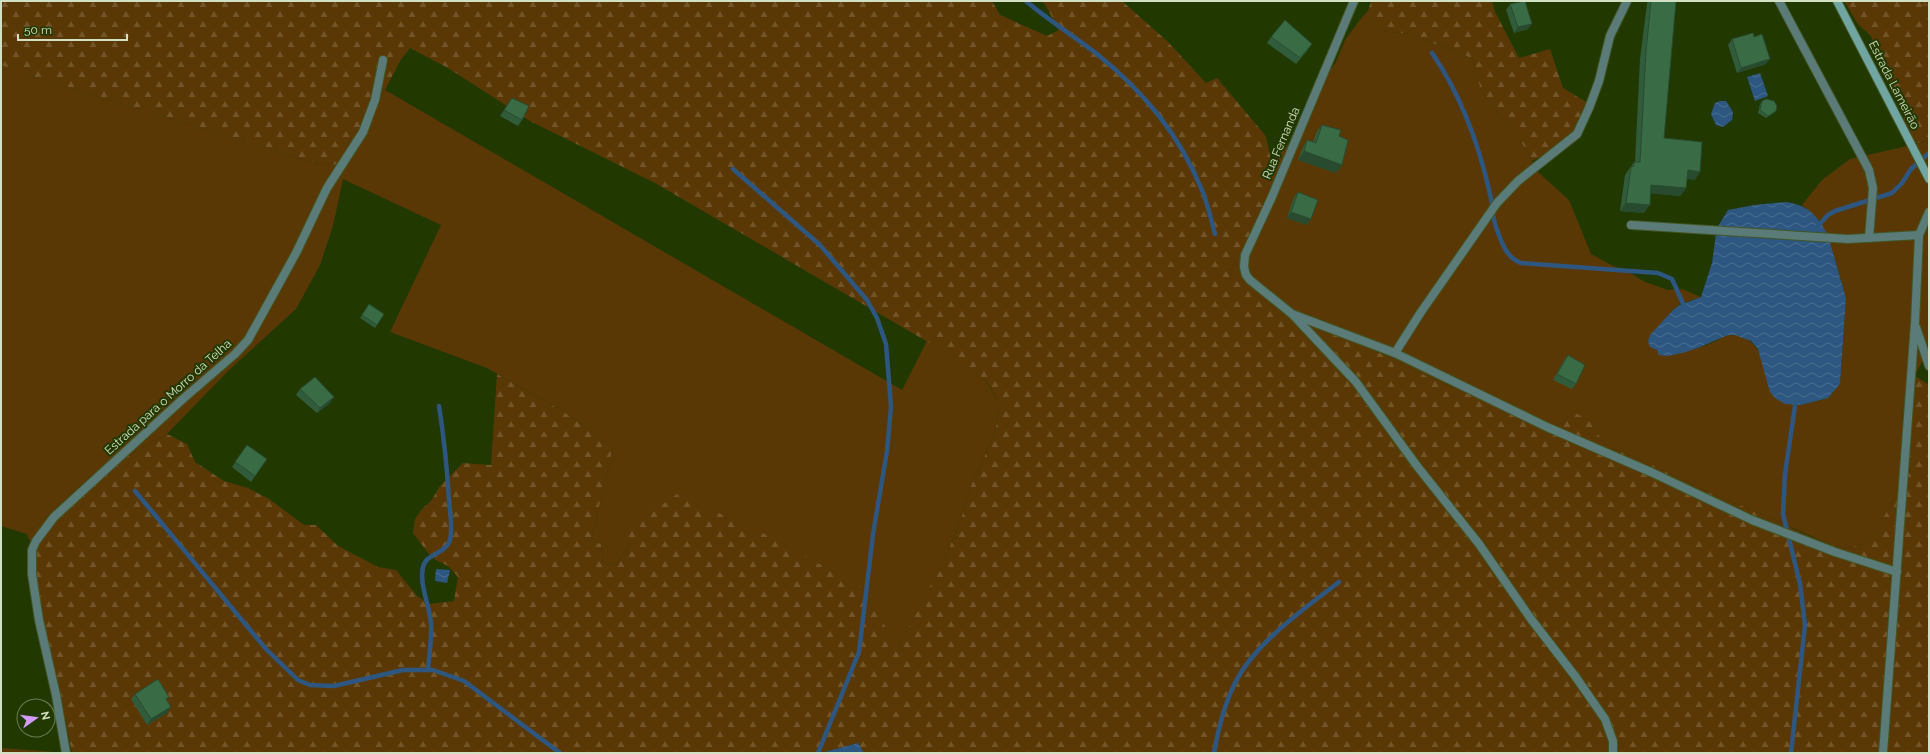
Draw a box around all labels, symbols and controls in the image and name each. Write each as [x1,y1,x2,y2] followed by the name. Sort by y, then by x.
[18,16,127,42] scale bar
[24,23,52,37] text: 50 m
[1866,39,1922,131] street label: Estrada Lameirão
[1260,105,1302,181] street label: Rua Fernanda
[102,336,234,458] street label: Estrada para o Morro da Telha
[16,698,56,738] north arrow
[38,710,53,721] text: N

